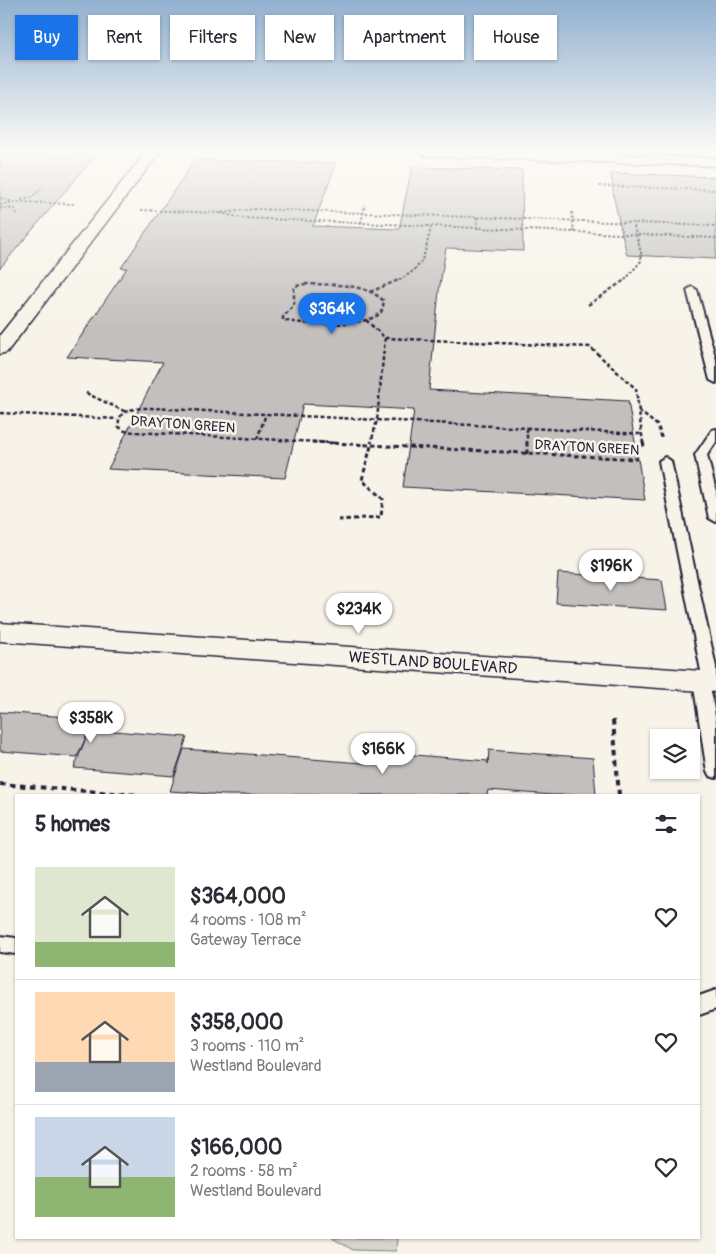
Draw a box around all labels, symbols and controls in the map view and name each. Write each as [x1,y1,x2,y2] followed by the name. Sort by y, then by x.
[15,15,78,60] chip: Buy
[88,15,160,60] chip: Rent
[170,15,255,60] chip: Filters
[265,15,334,60] chip: New
[344,15,464,60] chip: Apartment
[474,15,557,60] chip: House
[297,292,367,335] pin: $364K
[309,299,355,319] text: $364K
[130,412,236,437] street label: DRAYTON GREEN
[534,436,640,459] street label: DRAYTON GREEN
[576,550,646,592] pin: $196K
[590,556,632,576] text: $196K
[324,592,394,635] pin: $234K
[337,599,382,619] text: $234K
[348,647,518,679] street label: WESTLAND BOULEVARD
[56,702,126,744] pin: $358K
[69,708,113,728] text: $358K
[650,729,700,779] map controls
[650,729,700,779] button: layers
[348,732,418,775] pin: $166K
[361,739,405,759] text: $166K
[652,810,680,838] icon: filters
[35,811,110,838] text: 5 homes
[190,883,286,910] text: $364,000
[75,887,135,947] icon: home
[652,903,680,931] icon: heart
[190,910,307,930] text: 4 rooms · 108 m²
[190,930,301,950] text: Gateway Terrace
[190,1009,283,1036] text: $358,000
[75,1012,135,1072] icon: home
[652,1028,680,1056] icon: heart
[190,1036,304,1056] text: 3 rooms · 110 m²
[190,1056,322,1076] text: Westland Boulevard
[190,1134,282,1161] text: $166,000
[75,1137,135,1197] icon: home
[652,1153,680,1181] icon: heart
[190,1161,298,1181] text: 2 rooms · 58 m²
[190,1181,322,1201] text: Westland Boulevard

